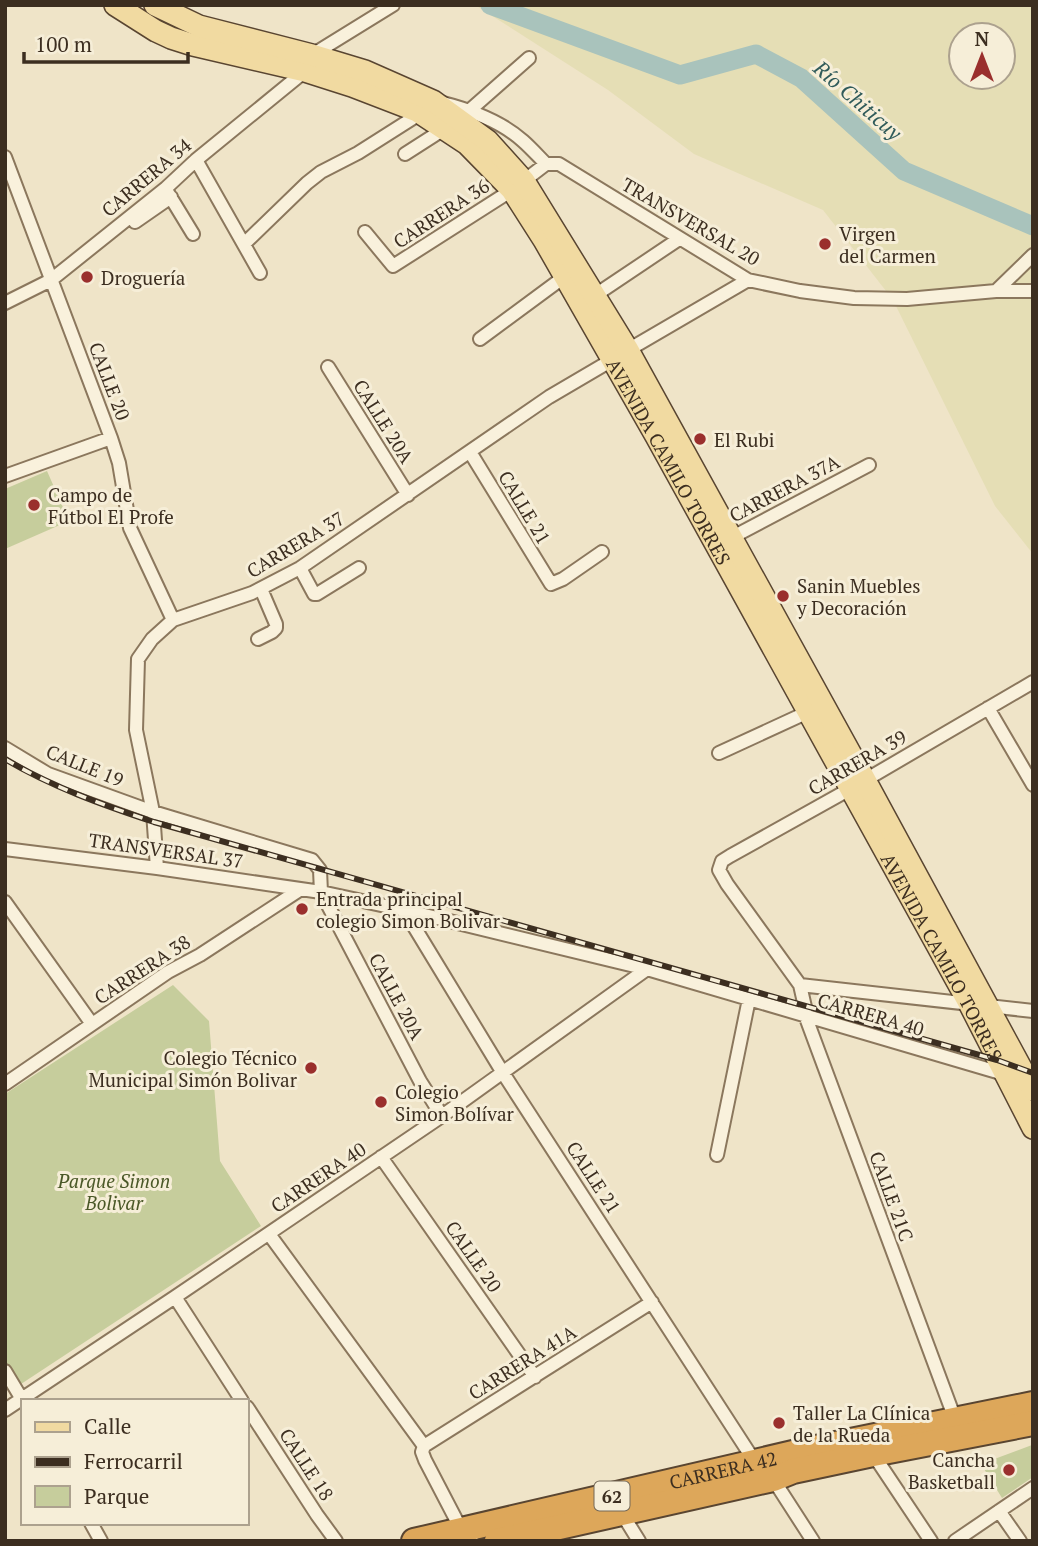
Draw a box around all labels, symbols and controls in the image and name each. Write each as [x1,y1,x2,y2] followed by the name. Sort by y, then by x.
[24,21,189,65] scale bar
[947,21,1017,91] north arrow
[975,26,990,51] text: N
[35,30,92,58] text: 100 m
[807,53,908,146] water label: Río Chiticuy
[96,132,197,222] street label: CARRERA 34
[617,171,765,271] street label: TRANSVERSAL 20
[388,173,494,253] street label: CARRERA 36
[839,221,936,268] place label: Virgen del Carmen
[817,236,833,252] marker: Virgen del Carmen
[101,265,186,290] place label: Droguería
[79,269,95,285] marker: Droguería
[84,338,136,424] street label: CALLE 20
[602,353,737,569] street label: AVENIDA CAMILO TORRES
[348,374,420,468] street label: CALLE 20A
[714,427,774,452] place label: El Rubi
[692,431,708,447] marker: El Rubi
[725,448,843,528] street label: CARRERA 37A
[493,466,557,548] street label: CALLE 21
[48,482,174,529] place label: Campo de Fútbol El Profe
[26,497,42,513] marker: Campo de Fútbol El Profe
[242,505,348,583] street label: CARRERA 37
[796,573,920,620] place label: Sanin Muebles y Decoración
[775,588,791,604] marker: Sanin Muebles y Decoración
[803,724,911,800] street label: CARRERA 39
[43,738,127,792] street label: CALLE 19
[87,827,245,873] street label: TRANSVERSAL 37
[876,848,1009,1065] street label: AVENIDA CAMILO TORRES
[316,886,501,933] place label: Entrada principal colegio Simon Bolivar
[294,901,310,917] marker: Entrada principal colegio Simon Bolivar
[89,929,195,1009] street label: CARRERA 38
[364,948,430,1044] street label: CALLE 20A
[815,987,927,1041] street label: CARRERA 40
[88,1045,298,1092] place label: Colegio Técnico Municipal Simón Bolivar
[303,1060,319,1076] marker: Colegio Técnico Municipal Simón Bolivar
[395,1079,515,1126] place label: Colegio Simon Bolívar
[373,1094,389,1110] marker: Colegio Simon Bolívar
[266,1136,370,1218] street label: CARRERA 40
[561,1136,627,1218] street label: CALLE 21
[864,1148,920,1244] street label: CALLE 21C
[57,1168,170,1215] park label: Parque Simon Bolivar
[440,1215,508,1297] street label: CALLE 20
[463,1319,581,1405] street label: CARRERA 41A
[21,1399,248,1525] legend
[793,1400,931,1447] place label: Taller La Clínica de la Rueda
[84,1412,131,1440] text: Calle
[771,1415,787,1431] marker: Taller La Clínica de la Rueda
[274,1423,340,1505] street label: CALLE 18
[667,1445,779,1494] street label: CARRERA 42
[84,1447,183,1475] text: Ferrocarril
[908,1447,995,1494] place label: Cancha Basketball
[1001,1462,1017,1478] marker: Cancha Basketball
[84,1482,149,1510] text: Parque
[594,1482,630,1511] road number: 62

